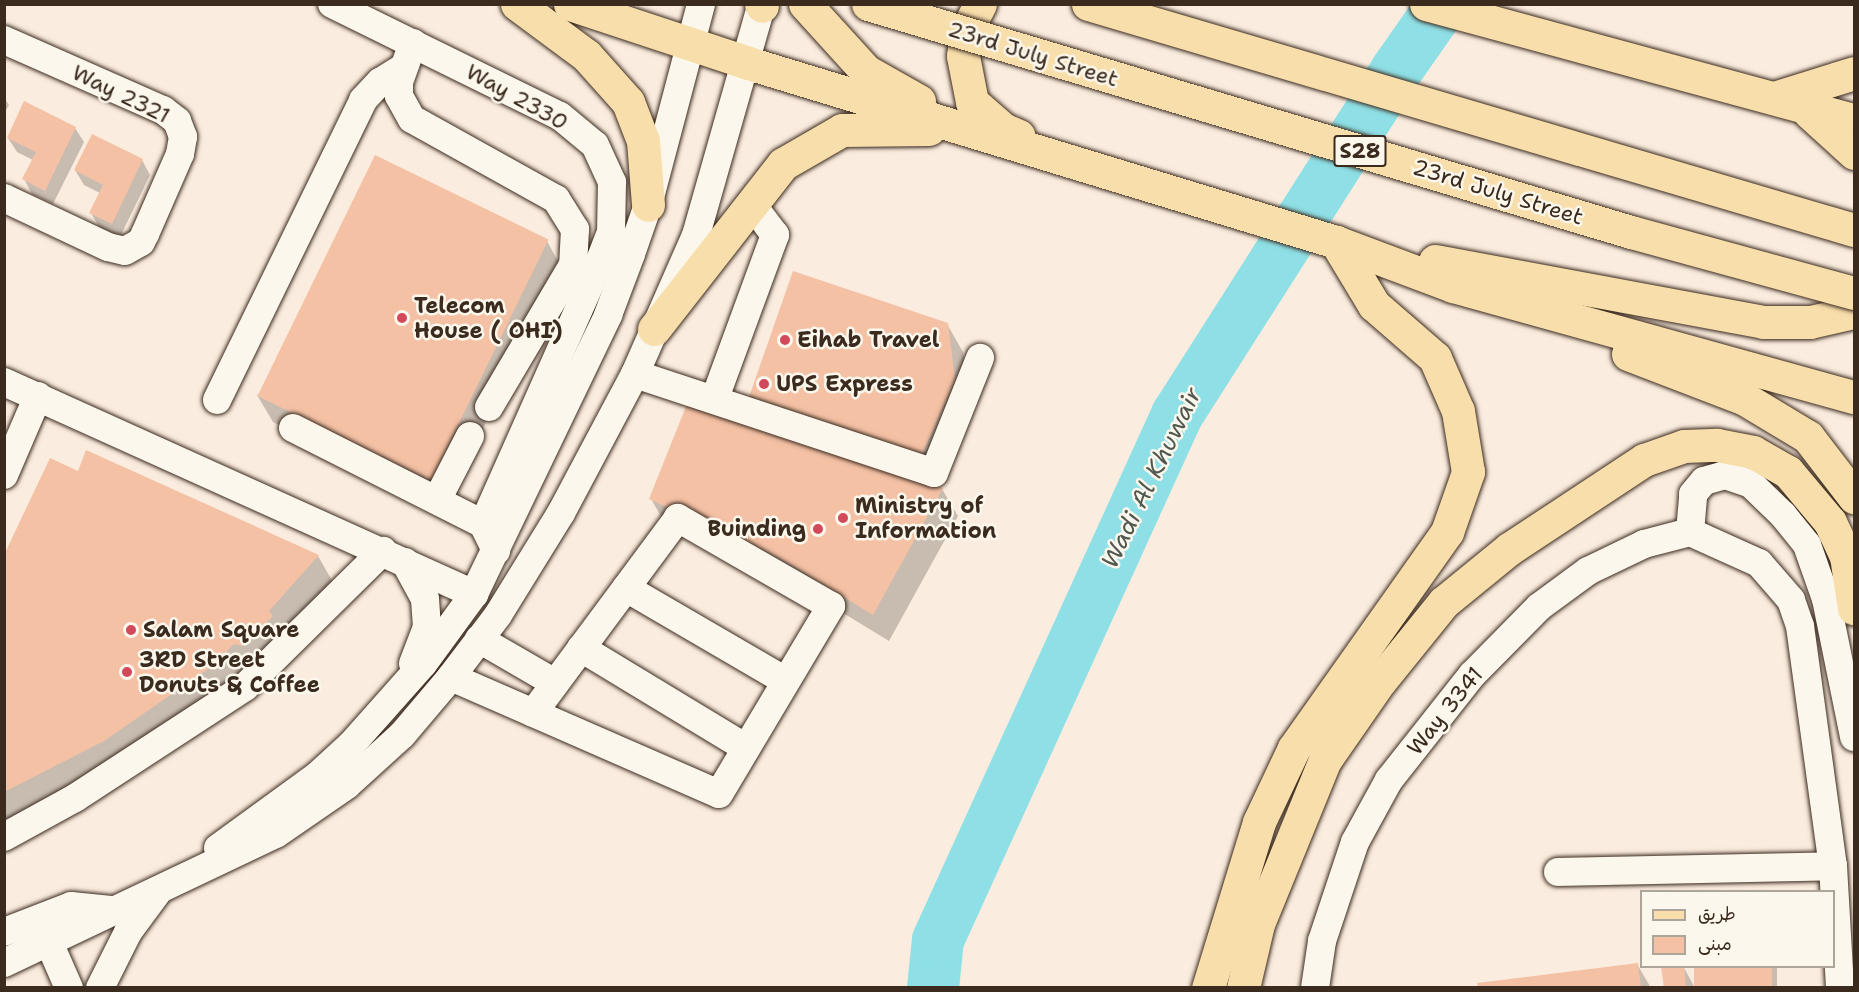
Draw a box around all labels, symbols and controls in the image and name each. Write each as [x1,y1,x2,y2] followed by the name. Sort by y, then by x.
[945,16,1121,92] street label: 23rd July Street
[461,58,573,136] street label: Way 2330
[68,59,174,129] street label: Way 2321
[1333,133,1387,169] road number: S28
[1410,154,1586,230] street label: 23rd July Street
[414,292,563,344] place label: Telecom House ( OHI)
[395,311,409,325] marker: Telecom House ( OHI)
[797,327,939,353] place label: Eihab Travel
[778,333,792,347] marker: Eihab Travel
[776,371,913,397] place label: UPS Express
[757,377,771,391] marker: UPS Express
[1096,383,1208,573] water label: Wadi Al Khuwair
[855,492,996,544] place label: Ministry of Information
[836,511,850,525] marker: Ministry of Information
[707,516,806,542] place label: Buinding
[811,522,825,536] marker: Buinding
[143,617,300,643] place label: Salam Square
[124,623,138,637] marker: Salam Square
[139,646,320,698] place label: 3RD Street Donuts & Coffee
[1401,662,1489,760] street label: Way 3341
[120,665,134,679] marker: 3RD Street Donuts & Coffee
[1640,890,1835,968] legend
[1698,902,1736,926] text: طريق
[1698,932,1732,956] text: مبنى

